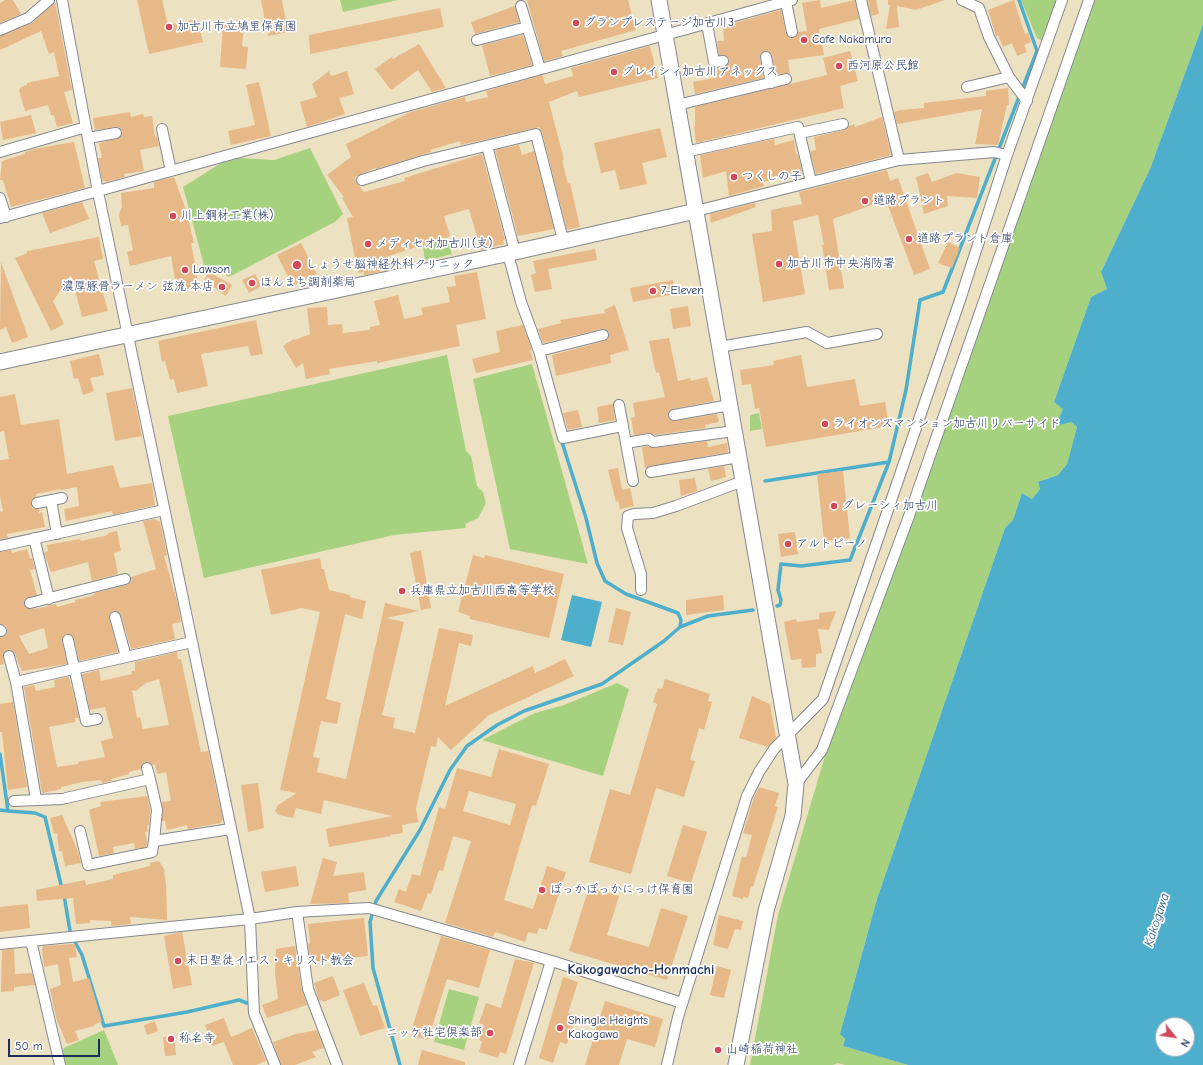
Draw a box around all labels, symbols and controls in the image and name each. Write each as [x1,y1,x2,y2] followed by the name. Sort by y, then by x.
[584,16,734,30] place label: グランプレステージ加古川3
[571,18,581,28] marker: グランプレステージ加古川3
[177,20,297,34] place label: 加古川市立鳩里保育園
[164,22,174,32] marker: 加古川市立鳩里保育園
[812,33,891,47] place label: Cafe Nakamura
[799,35,809,45] marker: Cafe Nakamura
[847,59,919,73] place label: 西河原公民館
[834,61,844,71] marker: 西河原公民館
[622,65,778,79] place label: グレイシィ加古川アネックス
[609,67,619,77] marker: グレイシィ加古川アネックス
[742,170,802,184] place label: つくしの子
[729,172,739,182] marker: つくしの子
[873,194,945,208] place label: 道路プラント
[860,196,870,206] marker: 道路プラント
[181,209,273,223] place label: 川上鋼材工業(株)
[168,211,178,221] marker: 川上鋼材工業(株)
[917,232,1013,246] place label: 道路プラント倉庫
[904,234,914,244] marker: 道路プラント倉庫
[376,237,492,251] place label: メディセオ加古川(支)
[363,239,373,249] marker: メディセオ加古川(支)
[787,257,895,271] place label: 加古川市中央消防署
[306,258,474,272] place label: しょうせ脳神経外科クリニック
[291,259,303,271] marker: しょうせ脳神経外科クリニック
[774,259,784,269] marker: 加古川市中央消防署
[193,263,230,277] place label: Lawson
[180,265,190,275] marker: Lawson
[260,276,356,290] place label: ほんまち調剤薬局
[247,278,257,288] marker: ほんまち調剤薬局
[62,280,214,294] place label: 濃厚豚骨ラーメン 弦流 本店
[217,282,227,292] marker: 濃厚豚骨ラーメン 弦流 本店
[661,284,704,298] place label: 7-Eleven
[648,286,658,296] marker: 7-Eleven
[833,417,1061,431] place label: ライオンズマンション加古川リバーサイド
[820,419,830,429] marker: ライオンズマンション加古川リバーサイド
[842,499,938,513] place label: グレーシィ加古川
[829,501,839,511] marker: グレーシィ加古川
[796,537,867,551] place label: アルトピーノ
[783,539,793,549] marker: アルトピーノ
[410,584,554,598] place label: 兵庫県立加古川西高等学校
[397,586,407,596] marker: 兵庫県立加古川西高等学校
[550,883,694,897] place label: ぽっかぽっかにっけ保育園
[537,885,547,895] marker: ぽっかぽっかにっけ保育園
[1141,891,1173,949] water label: Kakogawa
[186,954,354,968] place label: 末日聖徒イエス・キリスト教会
[173,956,183,966] marker: 末日聖徒イエス・キリスト教会
[568,962,714,978] district label: Kakogawacho-Honmachi
[568,1014,648,1042] place label: Shingle Heights Kakogawa
[1155,1017,1195,1057] north arrow
[555,1023,565,1033] marker: Shingle Heights Kakogawa
[386,1026,482,1040] place label: ニッケ社宅倶楽部
[485,1028,495,1038] marker: ニッケ社宅倶楽部
[10,1031,102,1057] scale bar
[179,1032,215,1046] place label: 称名寺
[166,1034,176,1044] marker: 称名寺
[1178,1036,1192,1049] text: N
[15,1039,43,1053] text: 50 m
[726,1043,798,1057] place label: 山崎稲荷神社
[713,1045,723,1055] marker: 山崎稲荷神社

